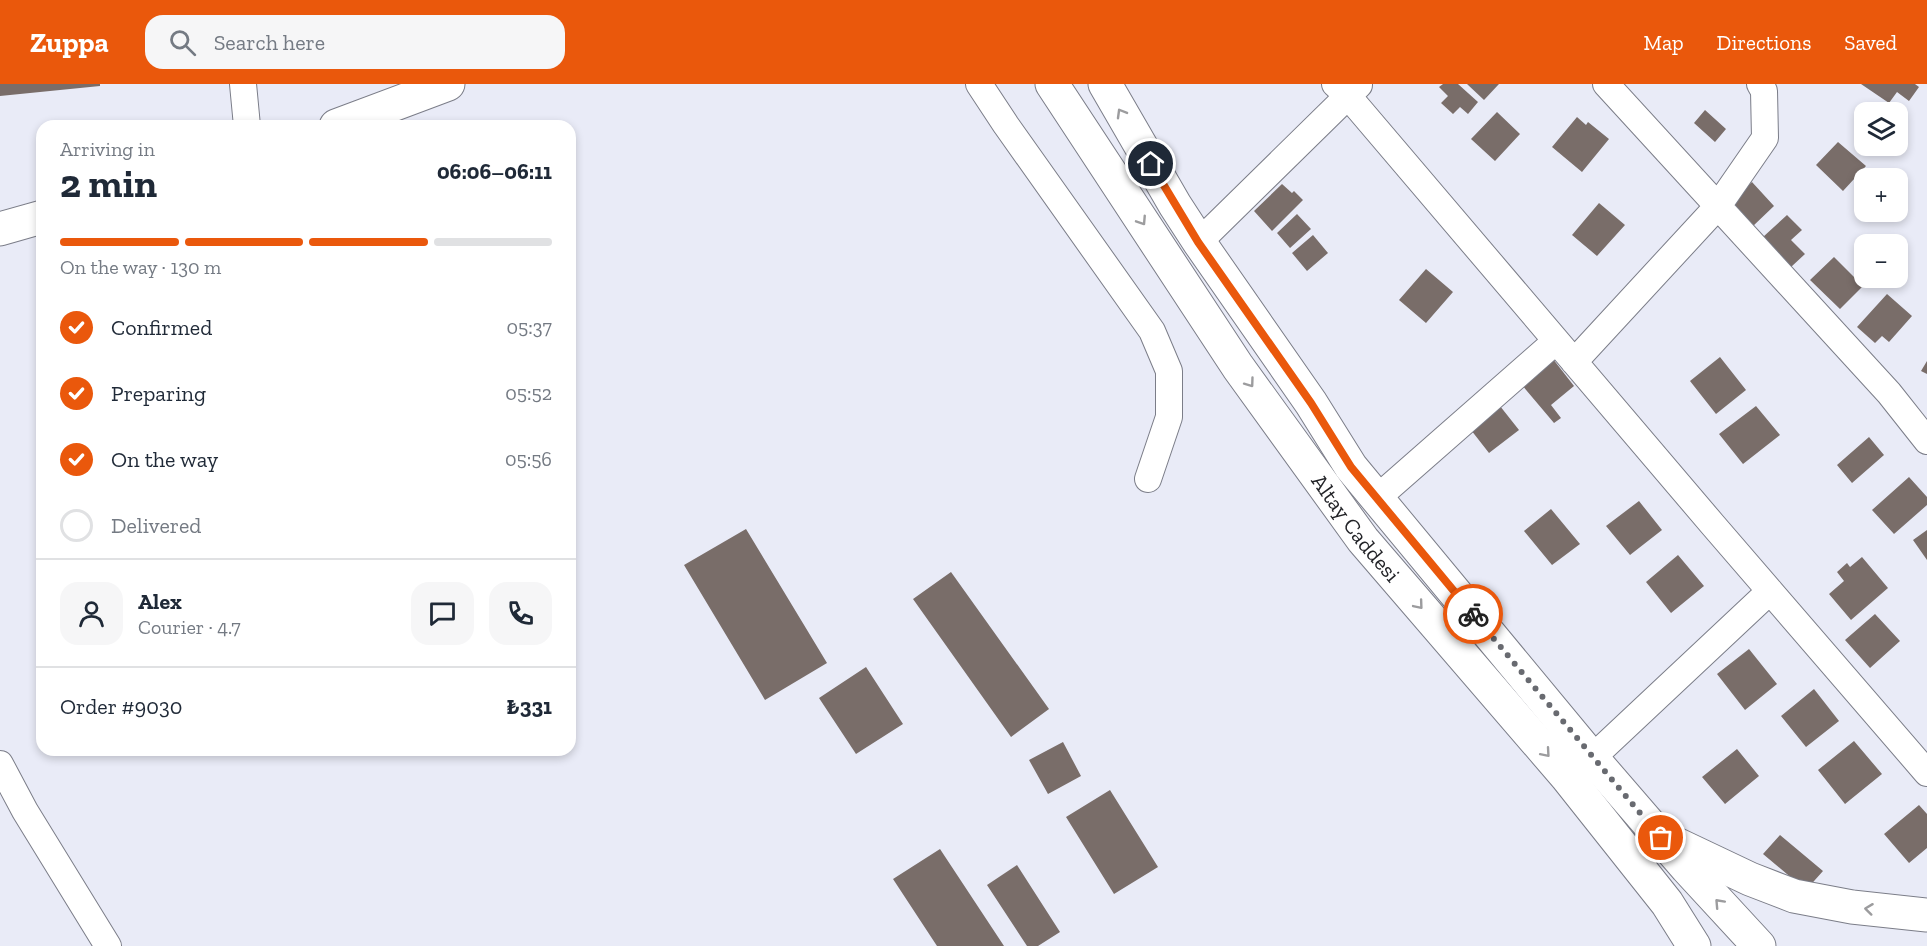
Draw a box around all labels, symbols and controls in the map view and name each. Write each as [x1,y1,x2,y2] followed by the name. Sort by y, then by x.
[145,15,565,69] search box
[30,26,109,59] text: Zuppa
[166,26,199,59] icon: search
[214,29,325,56] text: Search here
[1644,30,1684,55] text: Map
[1717,30,1811,55] text: Directions
[1844,30,1897,55] text: Saved
[1854,102,1908,288] map controls
[1854,102,1908,156] button: layers
[1117,109,1129,119] one-way arrow
[60,137,155,161] text: Arriving in
[1125,138,1176,189] pin
[1134,147,1167,180] icon: home
[437,158,552,185] text: 06:06–06:11
[60,160,157,207] text: 2 min
[1854,168,1908,222] button: +
[1135,214,1146,225] one-way arrow
[1854,234,1908,288] button: −
[60,255,221,279] text: On the way · 130 m
[60,311,93,344] icon: check
[111,314,212,341] text: Confirmed
[507,315,552,339] text: 05:37
[60,377,93,410] icon: check
[1242,377,1253,388] one-way arrow
[111,380,206,407] text: Preparing
[505,381,552,405] text: 05:52
[60,443,93,476] icon: check
[111,446,218,473] text: On the way
[505,447,552,471] text: 05:56
[1306,469,1406,587] street label: Altay Caddesi
[111,512,201,539] text: Delivered
[60,582,123,645] button: person
[411,582,474,645] button: chat
[489,582,552,645] button: phone
[1443,584,1503,644] courier
[138,588,182,615] text: Alex
[1411,598,1422,609] one-way arrow
[1457,598,1490,631] icon: bike
[138,615,241,639] text: Courier · 4.7
[60,693,182,720] text: Order #9030
[506,693,552,720] text: ₺331
[1539,746,1550,757] one-way arrow
[1635,812,1686,863] pin
[1644,821,1677,854] icon: bag
[1715,899,1726,910] one-way arrow
[1864,903,1873,916] one-way arrow

